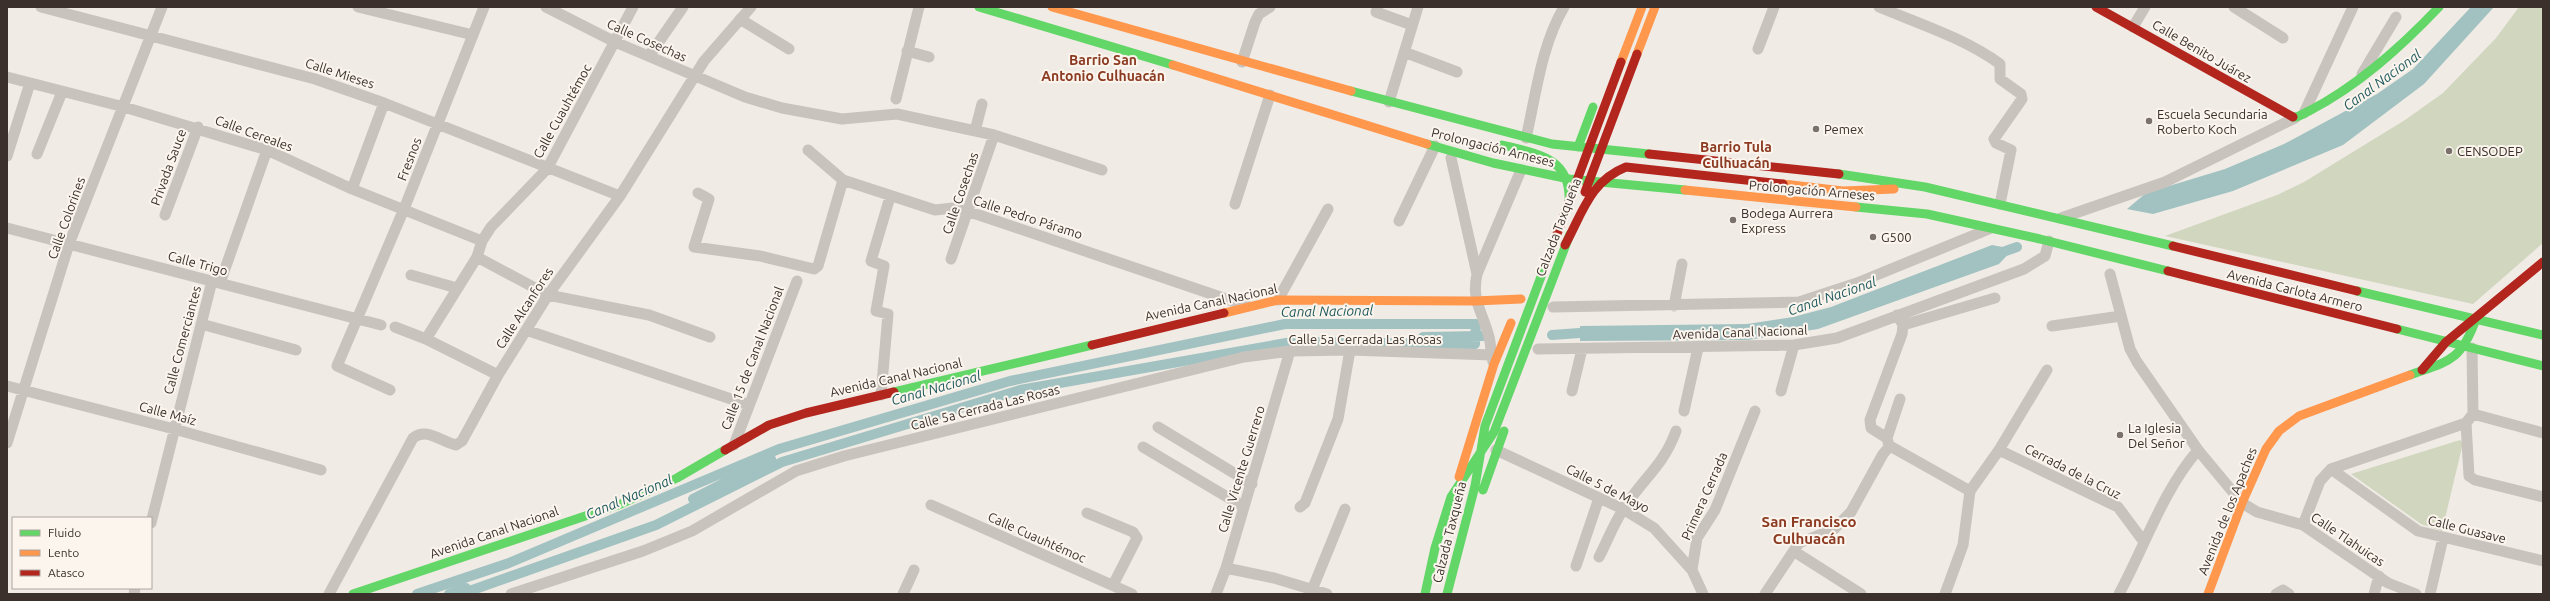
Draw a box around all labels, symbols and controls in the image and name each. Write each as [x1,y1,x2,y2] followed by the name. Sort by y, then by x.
[605,16,689,64] street label: Calle Cosechas
[2150,17,2254,85] street label: Calle Benito Juárez
[2340,46,2424,114] water label: Canal Nacional
[1041,52,1165,84] district label: Barrio San Antonio Culhuacán
[304,55,377,91] street label: Calle Mieses
[530,61,594,161] street label: Calle Cuauhtémoc
[2157,107,2268,136] place label: Escuela Secundaria Roberto Koch
[213,112,295,154] street label: Calle Cereales
[2144,116,2154,126] marker: Escuela Secundaria Roberto Koch
[1824,122,1864,136] place label: Pemex
[1811,124,1821,134] marker: Pemex
[1430,125,1556,169] street label: Prolongación Arneses
[148,127,188,207] street label: Privada Sauce
[394,135,424,183] street label: Fresnos
[1700,139,1772,171] district label: Barrio Tula Culhuacán
[2457,144,2523,158] place label: CENSODEP
[2444,146,2454,156] marker: CENSODEP
[939,150,981,236] street label: Calle Cosechas
[45,175,87,261] street label: Calle Colorines
[1533,176,1583,278] street label: Calzada Taxqueña
[1748,178,1876,203] street label: Prolongación Arneses
[972,193,1084,241] street label: Calle Pedro Páramo
[1741,206,1833,235] place label: Bodega Aurrera Express
[1728,215,1738,225] marker: Bodega Aurrera Express
[1881,230,1912,244] place label: G500
[1868,232,1878,242] marker: G500
[166,248,230,278] street label: Calle Trigo
[493,265,556,351] street label: Calle Alcanfores
[2226,266,2364,314] street label: Avenida Carlota Armero
[1786,273,1878,319] water label: Canal Nacional
[1143,281,1279,323] street label: Avenida Canal Nacional
[161,284,203,396] street label: Calle Comerciantes
[718,284,786,432] street label: Calle 15 de Canal Nacional
[1281,302,1374,320] water label: Canal Nacional
[1672,323,1808,341] street label: Avenida Canal Nacional
[1288,332,1442,346] street label: Calle 5a Cerrada Las Rosas
[828,354,964,400] street label: Avenida Canal Nacional
[889,367,983,409] water label: Canal Nacional
[909,382,1061,432] street label: Calle 5a Cerrada Las Rosas
[138,399,198,427] street label: Calle Maíz
[1215,404,1267,534] street label: Calle Vicente Guerrero
[2128,421,2185,450] place label: La Iglesia Del Señor
[2115,430,2125,440] marker: La Iglesia Del Señor
[2023,441,2123,501] street label: Cerrada de la Cruz
[2195,445,2259,577] street label: Avenida de los Apaches
[1678,450,1730,542] street label: Primera Cerrada
[1564,461,1652,515] street label: Calle 5 de Mayo
[583,472,675,522] water label: Canal Nacional
[1430,480,1468,584] street label: Calzada Taxqueña
[428,503,561,561] street label: Avenida Canal Nacional
[986,509,1088,565] street label: Calle Cuauhtémoc
[2309,509,2388,569] street label: Calle Tlahuicas
[1762,513,1856,547] district label: San Francisco Culhuacán
[2426,513,2508,545] street label: Calle Guasave
[12,517,152,589] legend
[48,526,81,539] text: Fluido
[48,546,79,559] text: Lento
[48,566,84,579] text: Atasco

